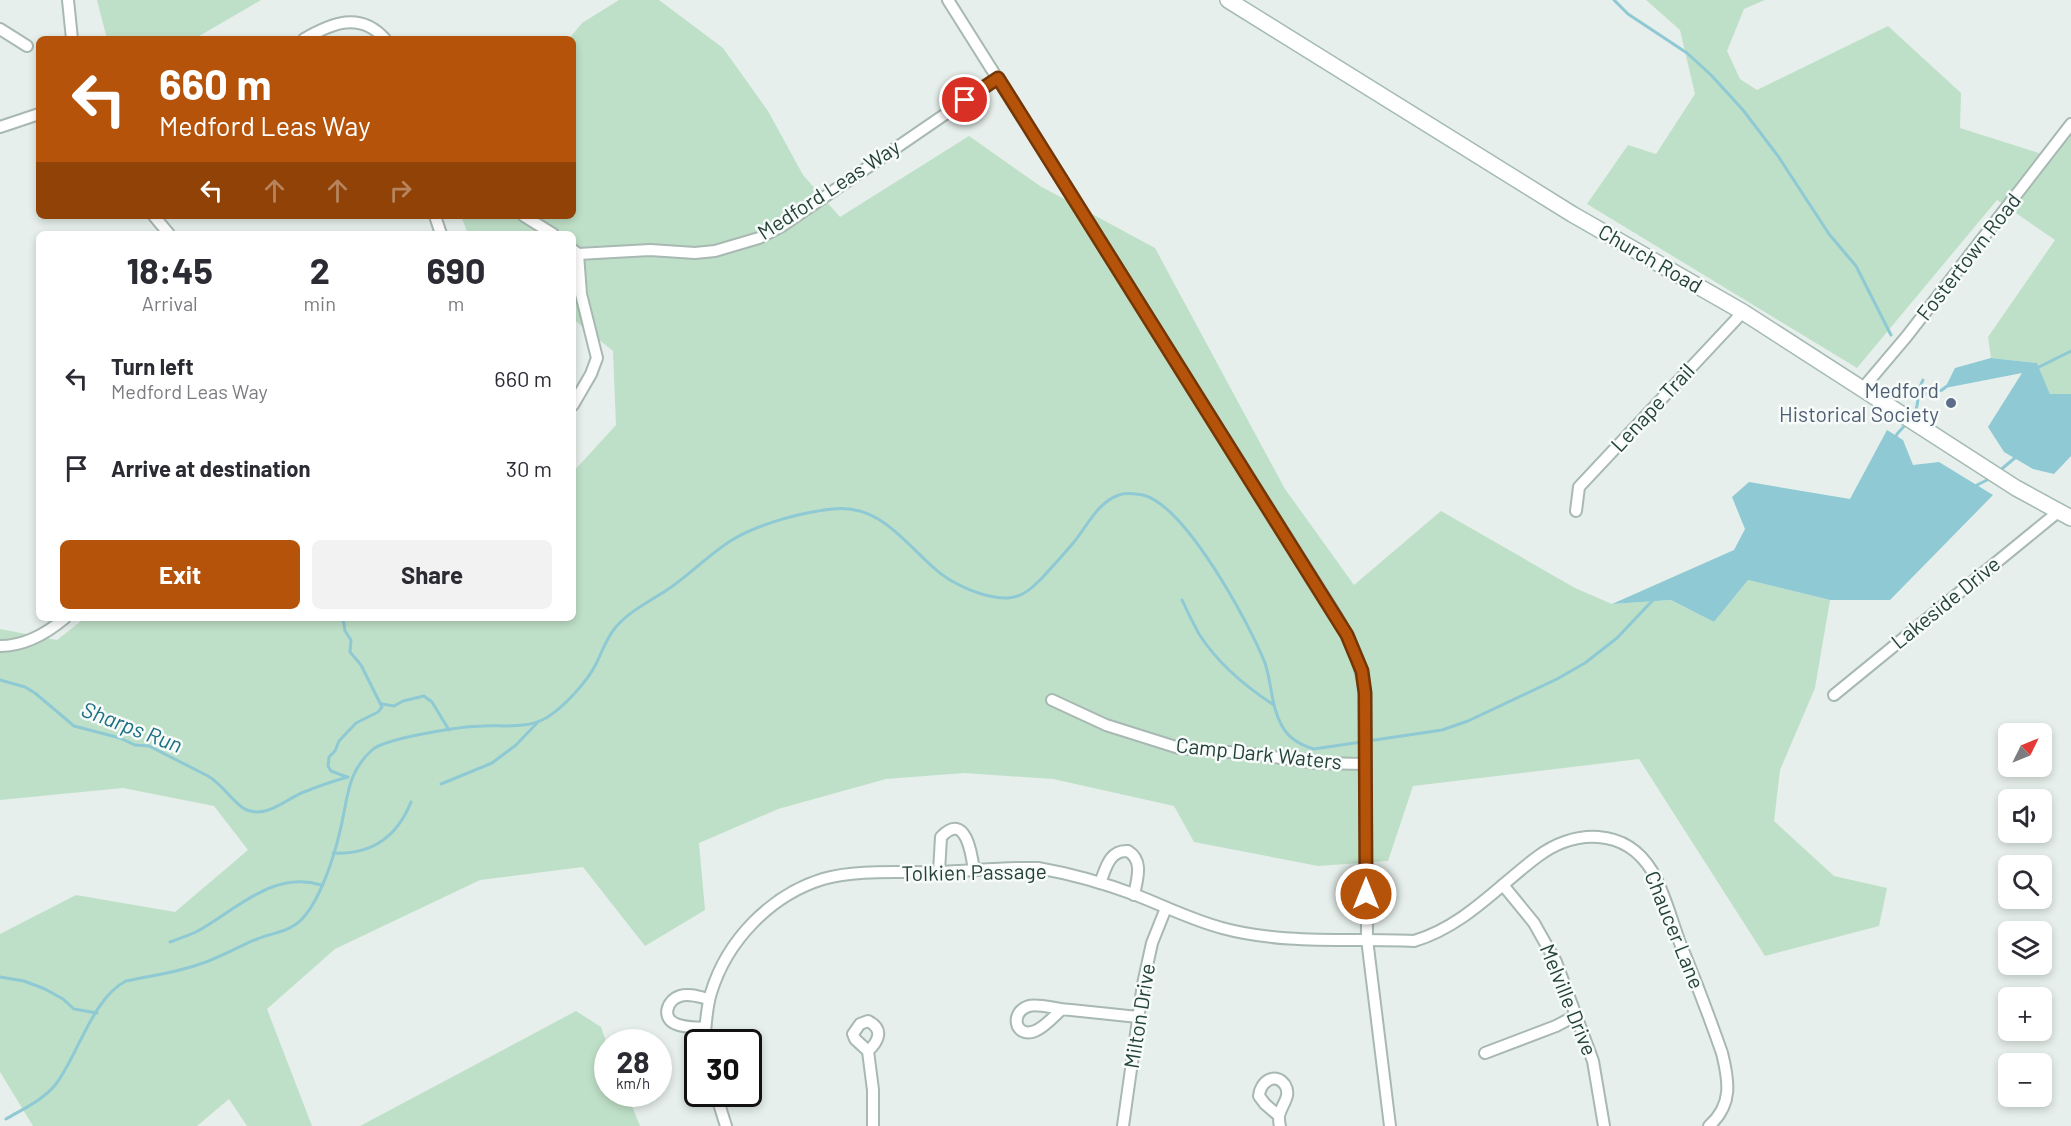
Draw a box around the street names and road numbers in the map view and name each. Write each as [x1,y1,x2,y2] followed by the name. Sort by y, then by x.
[752,133,904,244] street label: Medford Leas Way
[1910,187,2025,325] street label: Fostertown Road
[1594,218,1707,297] street label: Church Road
[1605,358,1699,456] street label: Lenape Trail
[1886,550,2005,653] street label: Lakeside Drive
[1175,731,1343,774] street label: Camp Dark Waters
[901,858,1047,885] street label: Tolkien Passage
[1640,867,1710,992] street label: Chaucer Lane
[1536,940,1603,1059] street label: Melville Drive
[1118,961,1159,1070] street label: Milton Drive

